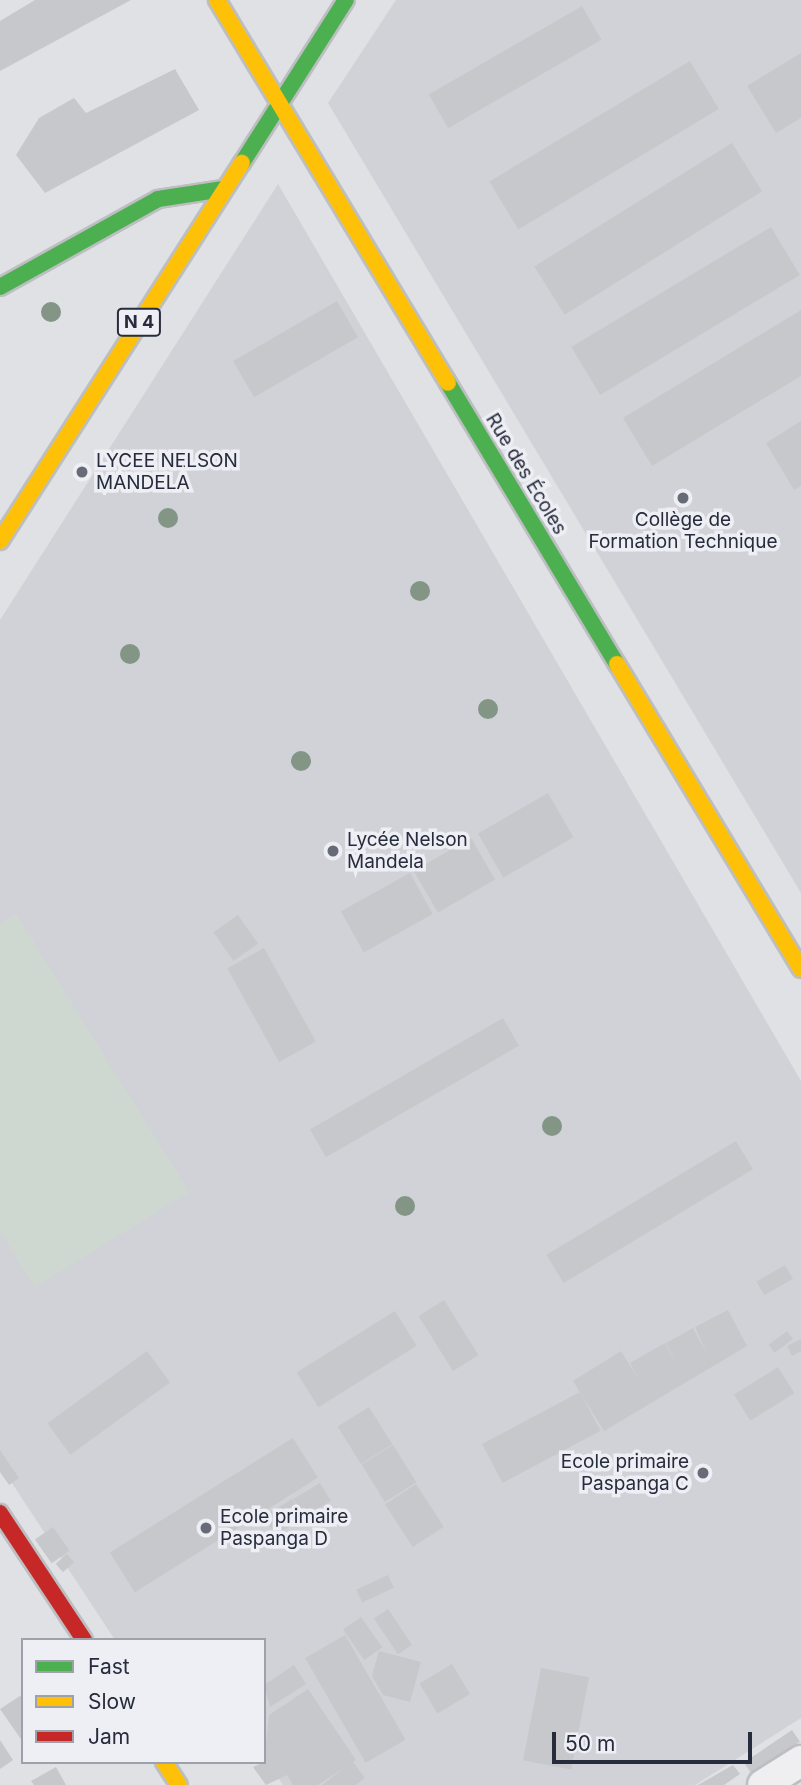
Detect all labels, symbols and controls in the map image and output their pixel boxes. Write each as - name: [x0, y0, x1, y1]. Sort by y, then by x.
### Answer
- road number: N 4: [116, 308, 162, 336]
- street label: Rue des Écoles: [481, 409, 571, 539]
- place label: LYCEE NELSON MANDELA: [96, 450, 238, 494]
- marker: LYCEE NELSON MANDELA: [74, 464, 90, 480]
- marker: Collège de Formation Technique: [675, 490, 691, 506]
- place label: Collège de Formation Technique: [588, 509, 778, 553]
- place label: Lycée Nelson Mandela: [347, 829, 468, 873]
- marker: Lycée Nelson Mandela: [325, 843, 341, 859]
- place label: Ecole primaire Paspanga C: [561, 1451, 689, 1495]
- marker: Ecole primaire Paspanga C: [695, 1465, 711, 1481]
- place label: Ecole primaire Paspanga D: [220, 1506, 348, 1550]
- marker: Ecole primaire Paspanga D: [198, 1520, 214, 1536]
- legend: [21, 1638, 266, 1764]
- text: Fast: [88, 1654, 130, 1679]
- text: Slow: [88, 1689, 136, 1714]
- scale bar: [556, 1718, 756, 1762]
- text: Jam: [88, 1724, 130, 1749]
- text: 50 m: [565, 1731, 615, 1756]

